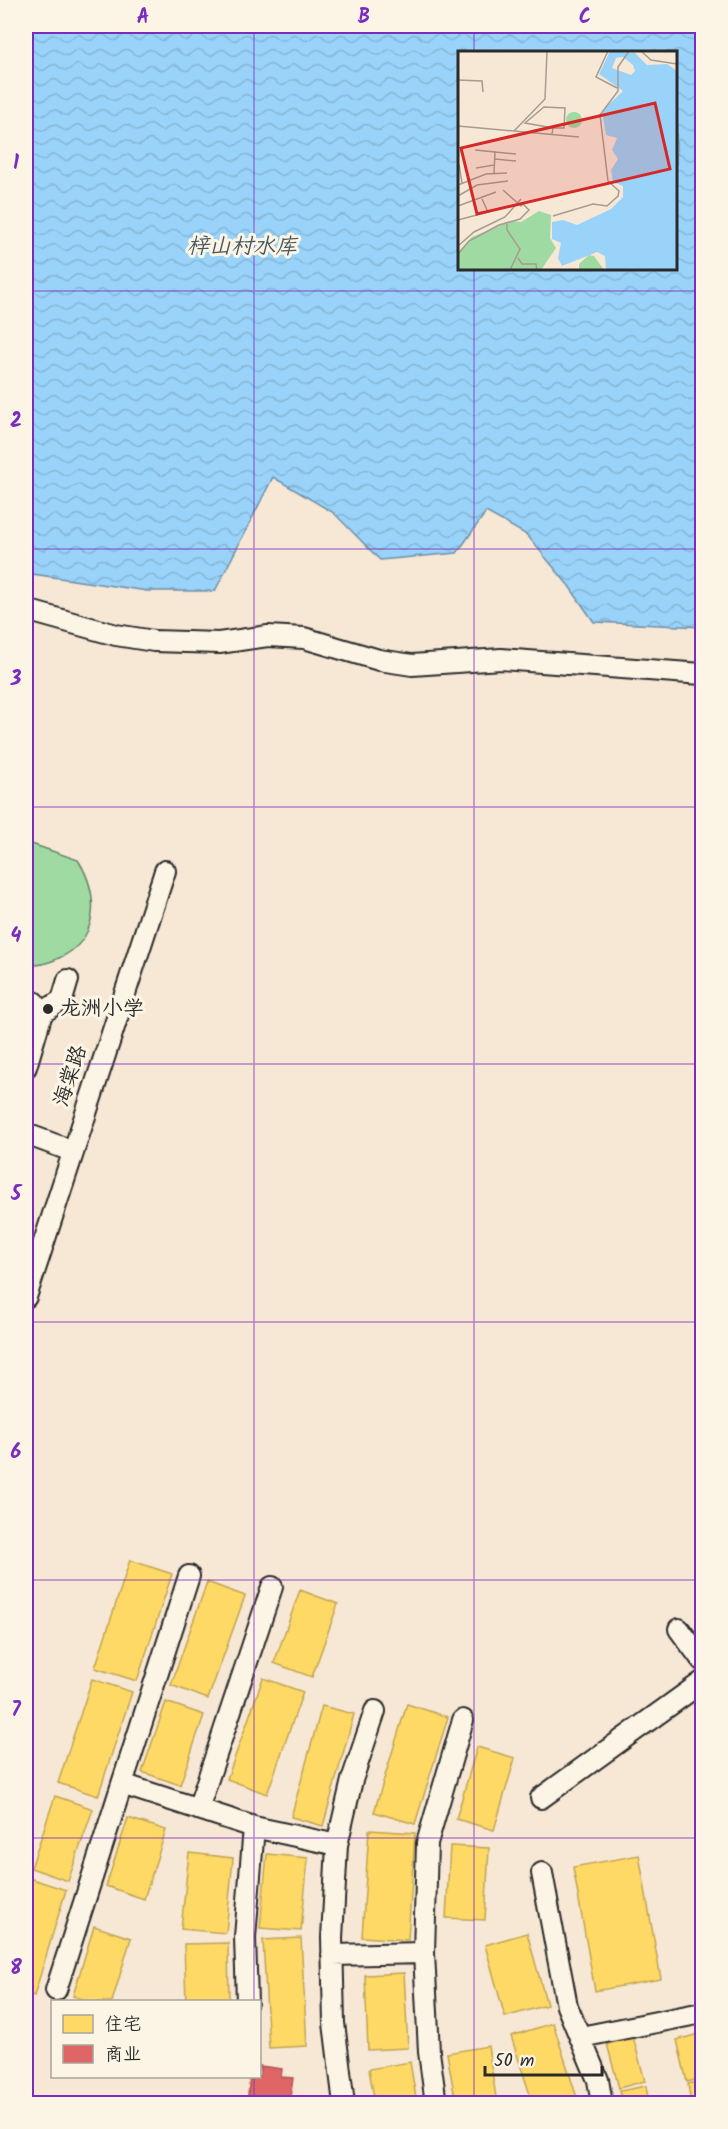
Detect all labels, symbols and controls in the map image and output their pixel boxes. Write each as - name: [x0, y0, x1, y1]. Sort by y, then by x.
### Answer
- text: A: [137, 2, 149, 34]
- text: B: [358, 2, 370, 34]
- text: C: [579, 2, 591, 34]
- inset map: [458, 51, 677, 270]
- text: 1: [13, 148, 19, 180]
- water label: 梓山村水库: [187, 230, 299, 265]
- text: 2: [10, 406, 22, 438]
- text: 3: [10, 664, 22, 696]
- text: 4: [11, 921, 22, 953]
- place label: 龙洲小学: [60, 993, 144, 1026]
- marker: 龙洲小学: [41, 1002, 55, 1016]
- street label: 海棠路: [46, 1041, 96, 1111]
- text: 5: [10, 1179, 23, 1211]
- text: 6: [11, 1437, 22, 1469]
- text: 7: [11, 1695, 21, 1727]
- text: 8: [10, 1953, 22, 1985]
- legend: [51, 2000, 261, 2078]
- text: 住宅: [105, 2011, 141, 2040]
- scale bar: [485, 2039, 602, 2077]
- text: 商业: [105, 2041, 141, 2070]
- text: 50 m: [494, 2047, 534, 2076]

